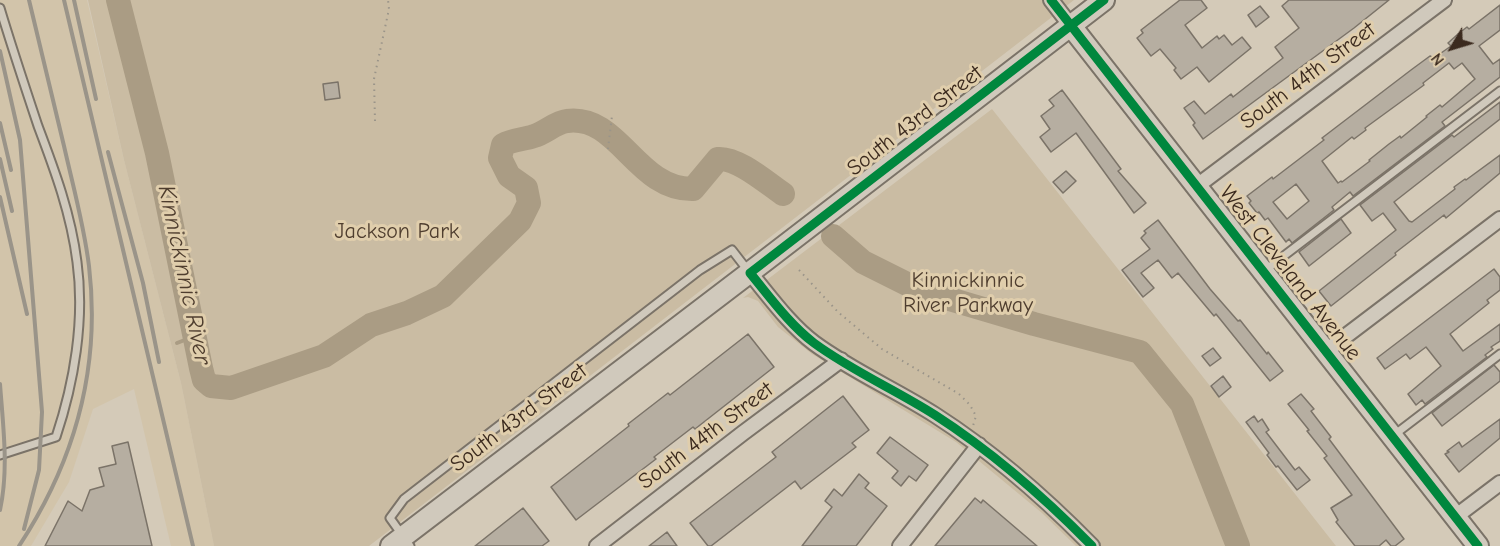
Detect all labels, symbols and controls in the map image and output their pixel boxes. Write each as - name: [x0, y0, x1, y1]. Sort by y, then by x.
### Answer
- street label: South 44th Street: [1235, 17, 1381, 135]
- north arrow: [1422, 18, 1482, 78]
- text: N: [1428, 49, 1448, 69]
- street label: South 43rd Street: [842, 60, 988, 182]
- street label: West Cleveland Avenue: [1213, 180, 1367, 366]
- water label: Kinnickinnic River: [151, 183, 217, 367]
- park label: Jackson Park: [334, 219, 460, 245]
- park label: Kinnickinnic River Parkway: [903, 268, 1033, 320]
- street label: South 43rd Street: [445, 358, 593, 478]
- street label: South 44th Street: [633, 377, 779, 495]

